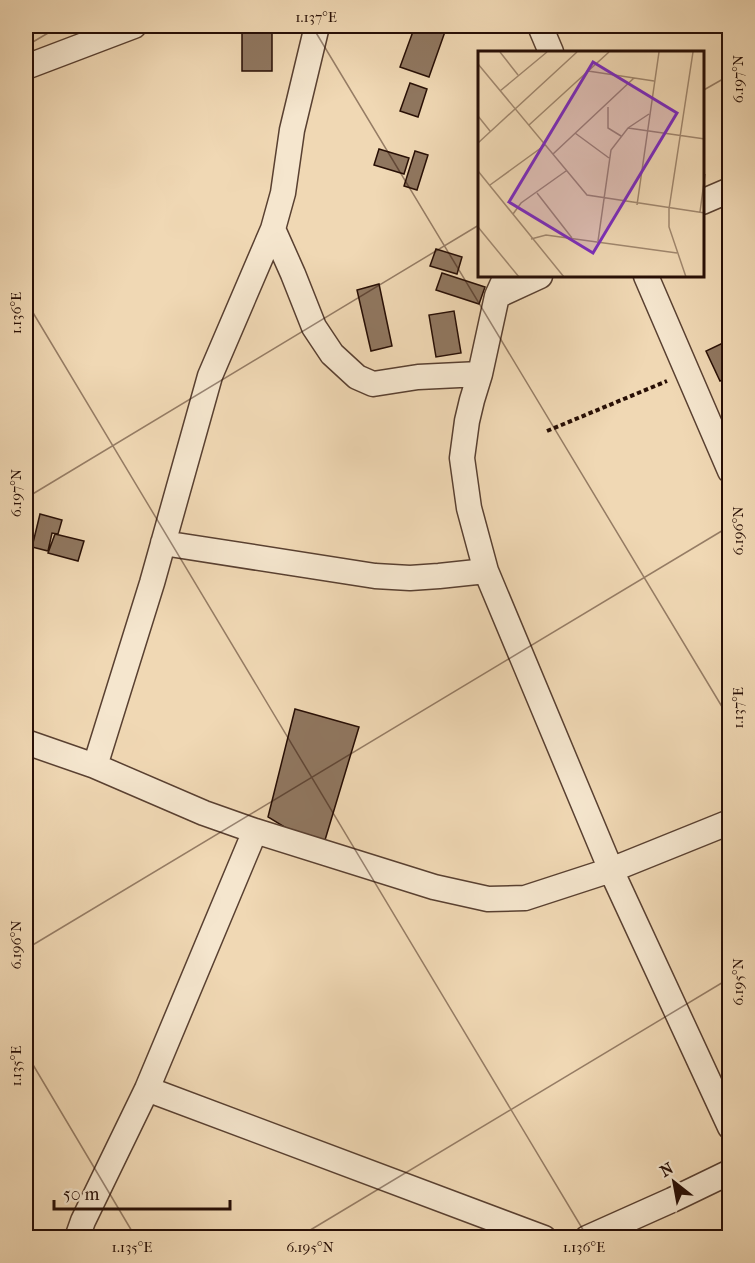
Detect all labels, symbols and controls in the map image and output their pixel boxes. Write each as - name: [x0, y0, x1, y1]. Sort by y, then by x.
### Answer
- text: 1.137°E: [295, 8, 337, 26]
- inset map: [478, 51, 704, 278]
- text: 6.197°N: [729, 54, 747, 103]
- text: 1.136°E: [7, 292, 25, 334]
- text: 6.197°N: [7, 468, 25, 517]
- text: 6.196°N: [729, 506, 747, 556]
- text: 1.137°E: [729, 687, 747, 729]
- text: 6.196°N: [7, 920, 25, 970]
- text: 6.195°N: [729, 958, 747, 1006]
- text: 1.135°E: [7, 1046, 25, 1086]
- north arrow: [644, 1152, 704, 1212]
- text: N: [656, 1158, 677, 1181]
- scale bar: [54, 1173, 230, 1211]
- text: 50 m: [63, 1184, 100, 1205]
- text: 1.135°E: [112, 1238, 152, 1256]
- text: 6.195°N: [286, 1238, 334, 1256]
- text: 1.136°E: [563, 1238, 605, 1256]

